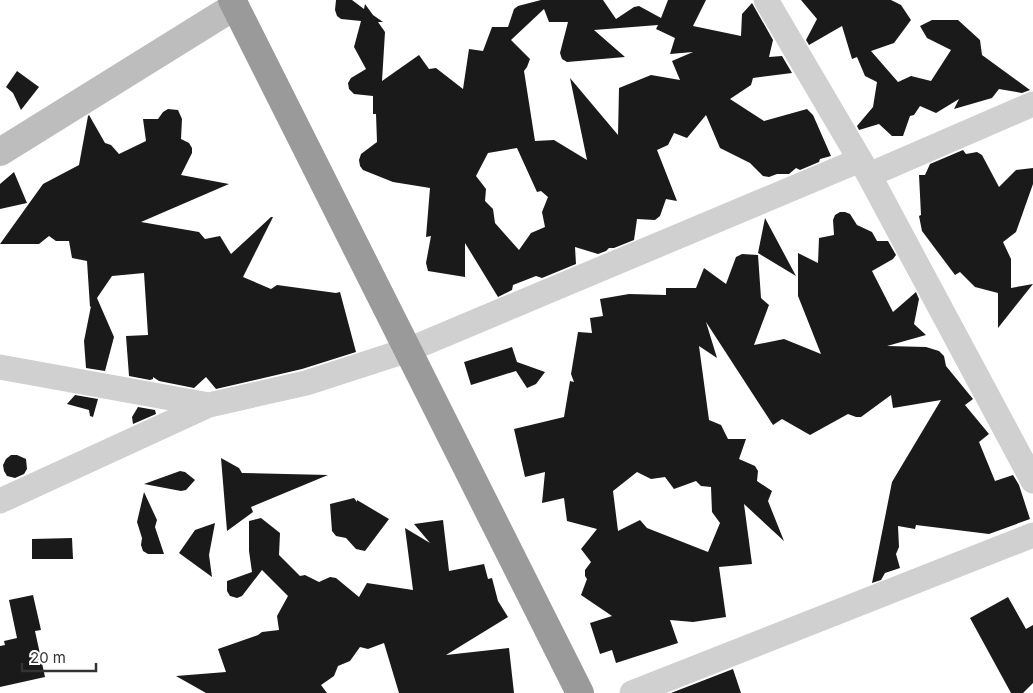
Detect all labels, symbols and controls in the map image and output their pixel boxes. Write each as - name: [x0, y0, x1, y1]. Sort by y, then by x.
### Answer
- scale bar: [22, 640, 96, 672]
- text: 20 m: [30, 648, 66, 667]

